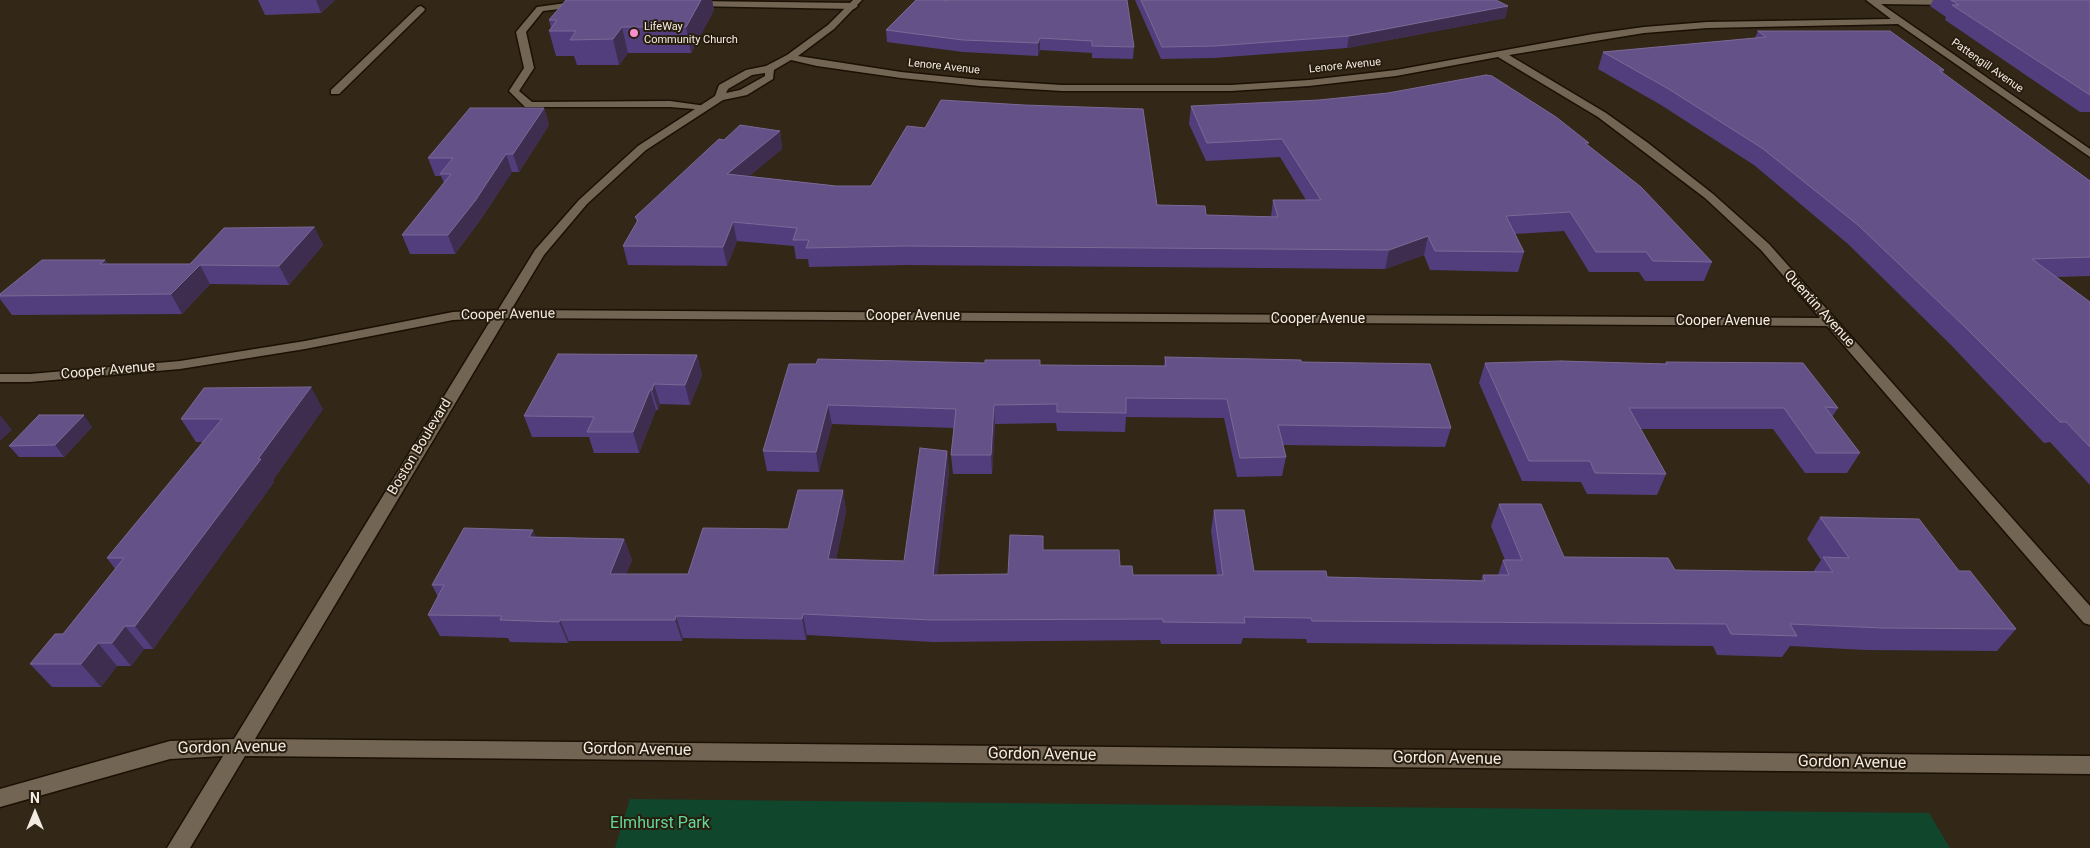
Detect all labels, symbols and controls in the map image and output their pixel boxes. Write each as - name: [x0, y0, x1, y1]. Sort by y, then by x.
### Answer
- place label: LifeWay Community Church: [644, 20, 738, 46]
- marker: LifeWay Community Church: [628, 27, 640, 39]
- street label: Pattengill Avenue: [1948, 36, 2026, 96]
- street label: Lenore Avenue: [1308, 56, 1382, 76]
- street label: Lenore Avenue: [907, 57, 981, 77]
- street label: Quentin Avenue: [1780, 267, 1858, 351]
- street label: Cooper Avenue: [461, 306, 555, 324]
- street label: Cooper Avenue: [866, 308, 960, 324]
- street label: Cooper Avenue: [1271, 311, 1365, 327]
- street label: Cooper Avenue: [1676, 313, 1770, 329]
- street label: Cooper Avenue: [60, 359, 156, 383]
- street label: Boston Boulevard: [385, 396, 455, 498]
- street label: Gordon Avenue: [178, 737, 286, 759]
- street label: Gordon Avenue: [583, 739, 691, 761]
- street label: Gordon Avenue: [988, 744, 1096, 766]
- street label: Gordon Avenue: [1393, 748, 1501, 770]
- street label: Gordon Avenue: [1798, 752, 1906, 774]
- north arrow: [10, 788, 60, 838]
- text: N: [30, 790, 40, 806]
- park label: Elmhurst Park: [610, 814, 710, 834]

